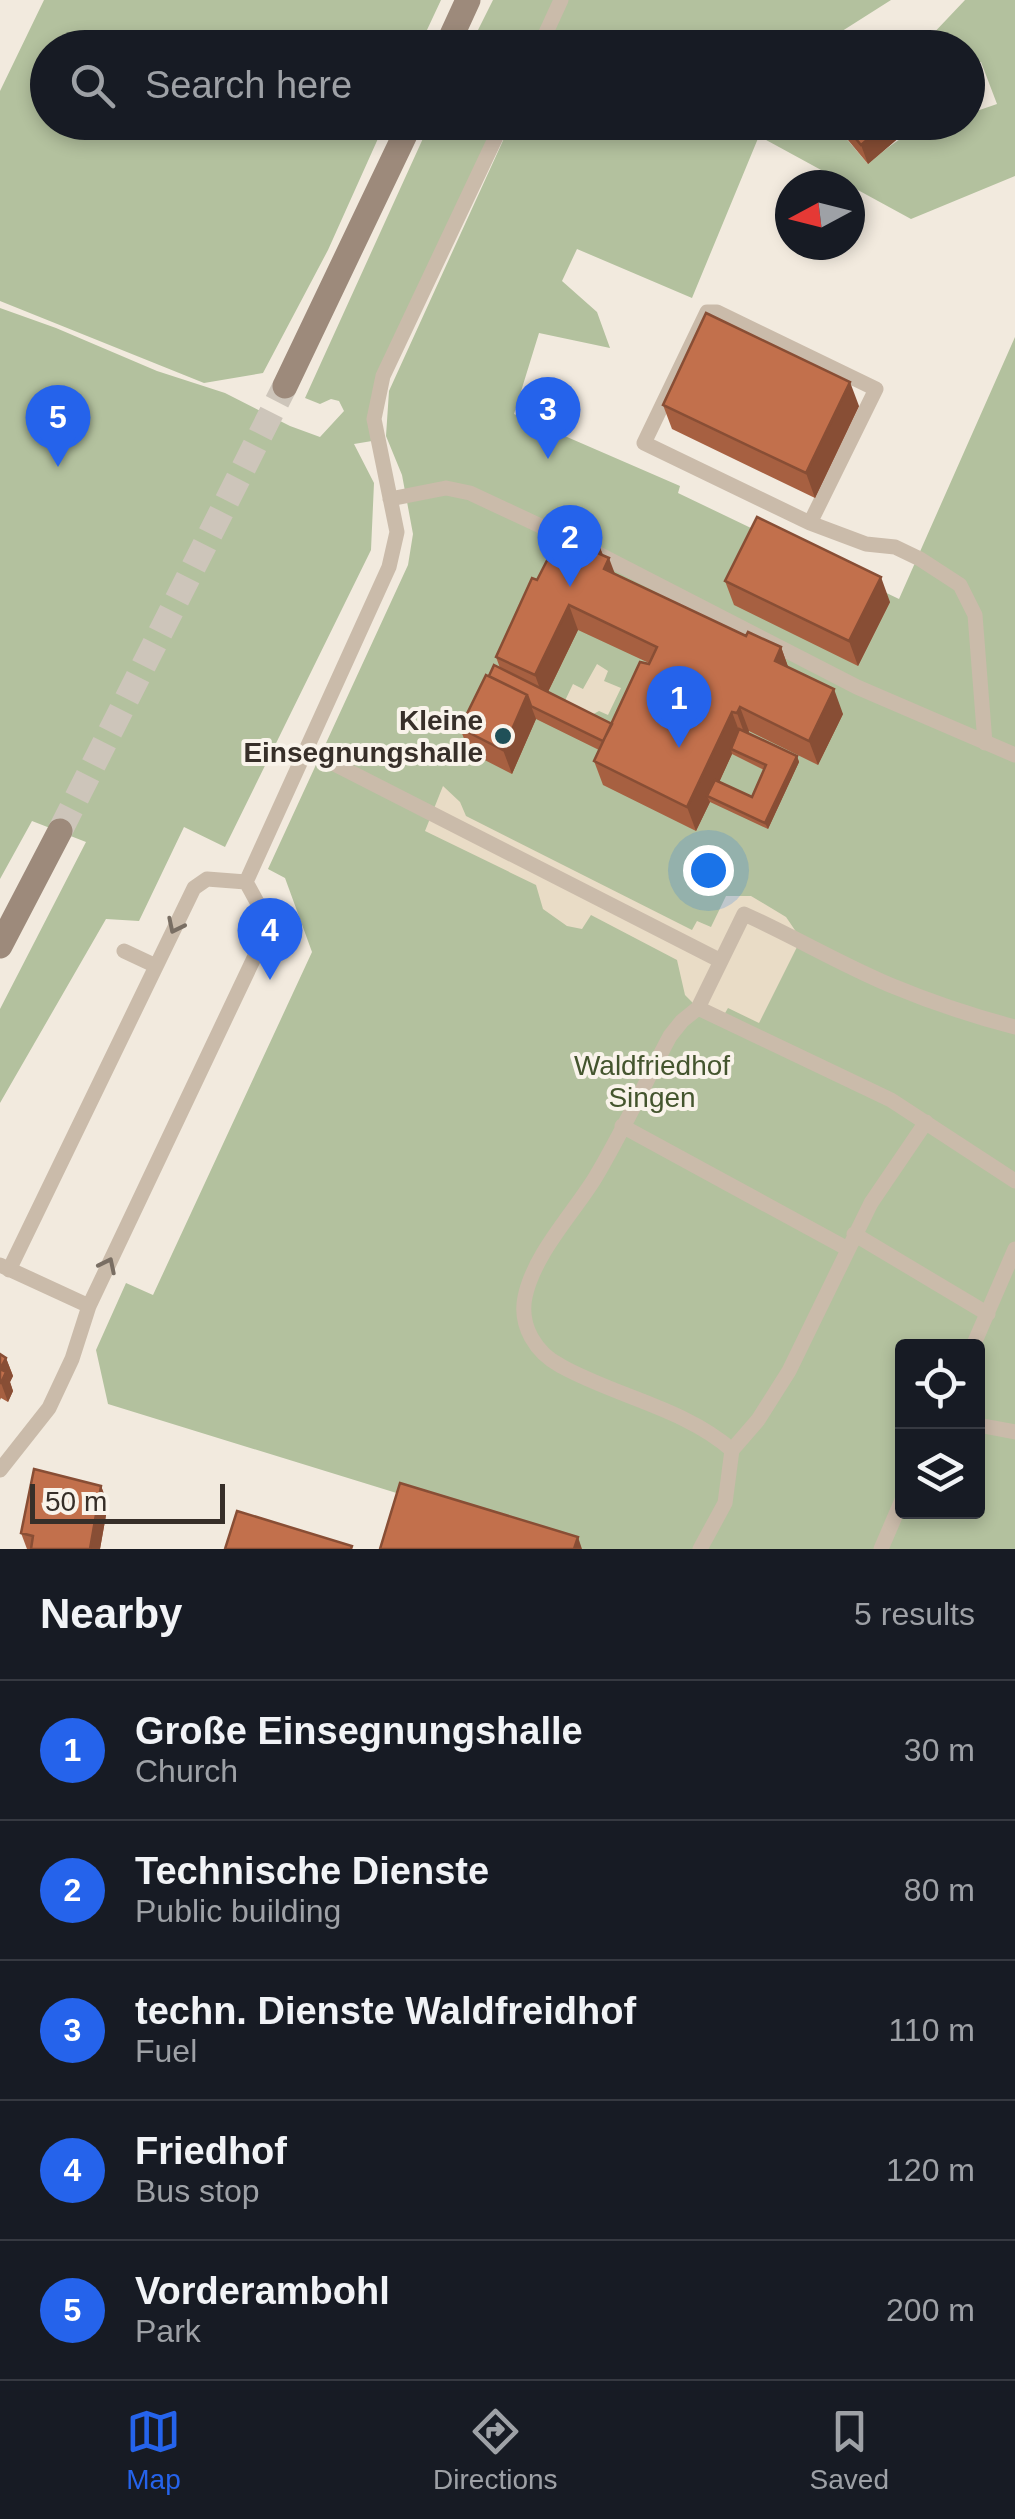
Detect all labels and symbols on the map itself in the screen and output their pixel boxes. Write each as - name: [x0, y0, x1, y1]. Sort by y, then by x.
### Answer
- north arrow: [775, 170, 865, 260]
- pin: 3: [516, 376, 580, 459]
- pin: 5: [26, 384, 90, 467]
- pin: 2: [538, 504, 602, 587]
- pin: 1: [646, 666, 712, 748]
- place label: Kleine Einsegnungshalle: [243, 705, 483, 768]
- marker: Kleine Einsegnungshalle: [492, 725, 514, 747]
- your location: [683, 845, 734, 896]
- pin: 4: [238, 898, 302, 980]
- one-way arrow: [168, 916, 188, 934]
- park label: Waldfriedhof Singen: [574, 1050, 730, 1113]
- one-way arrow: [96, 1258, 116, 1276]
- scale bar: [30, 1479, 225, 1524]

